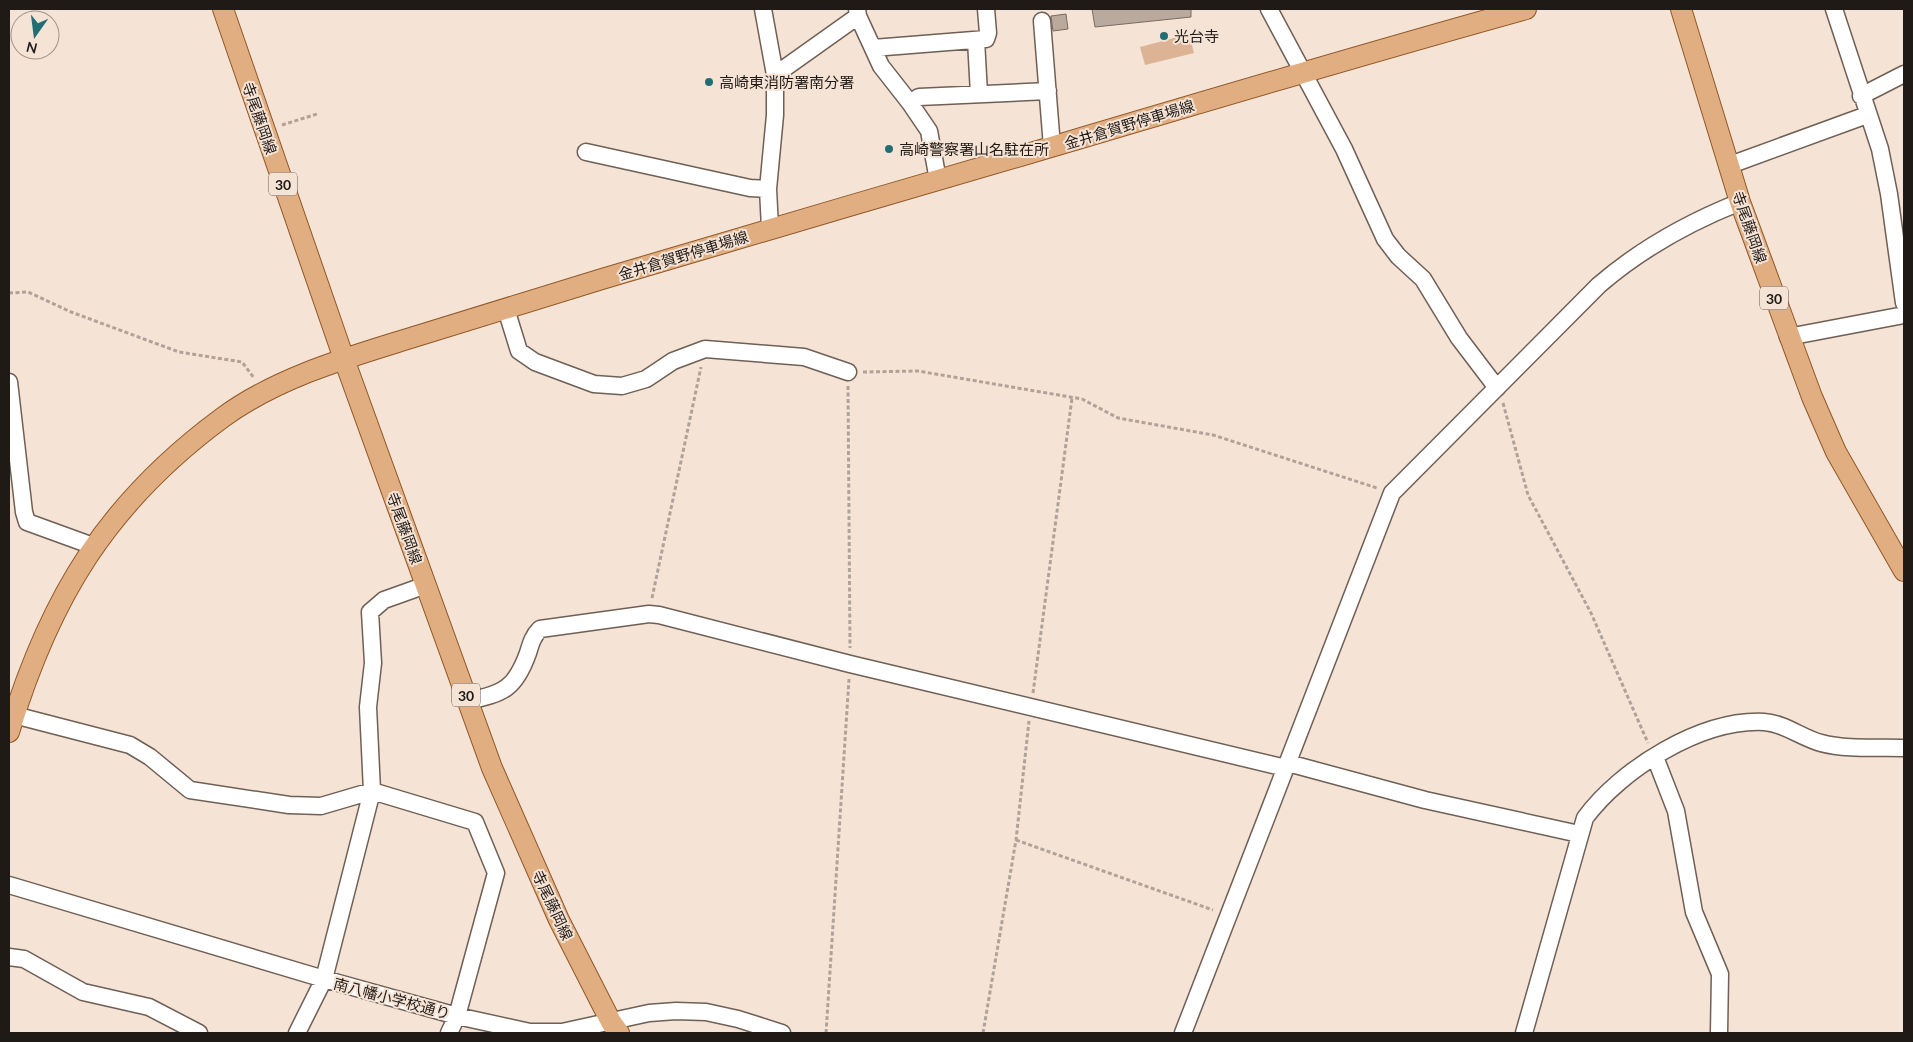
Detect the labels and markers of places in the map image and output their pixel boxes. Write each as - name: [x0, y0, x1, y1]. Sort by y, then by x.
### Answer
- place label: 光台寺: [1174, 27, 1219, 45]
- marker: 光台寺: [1158, 30, 1170, 42]
- place label: 高崎東消防署南分署: [719, 73, 854, 91]
- marker: 高崎東消防署南分署: [703, 76, 715, 88]
- place label: 高崎警察署山名駐在所: [899, 140, 1049, 158]
- marker: 高崎警察署山名駐在所: [883, 143, 895, 155]

